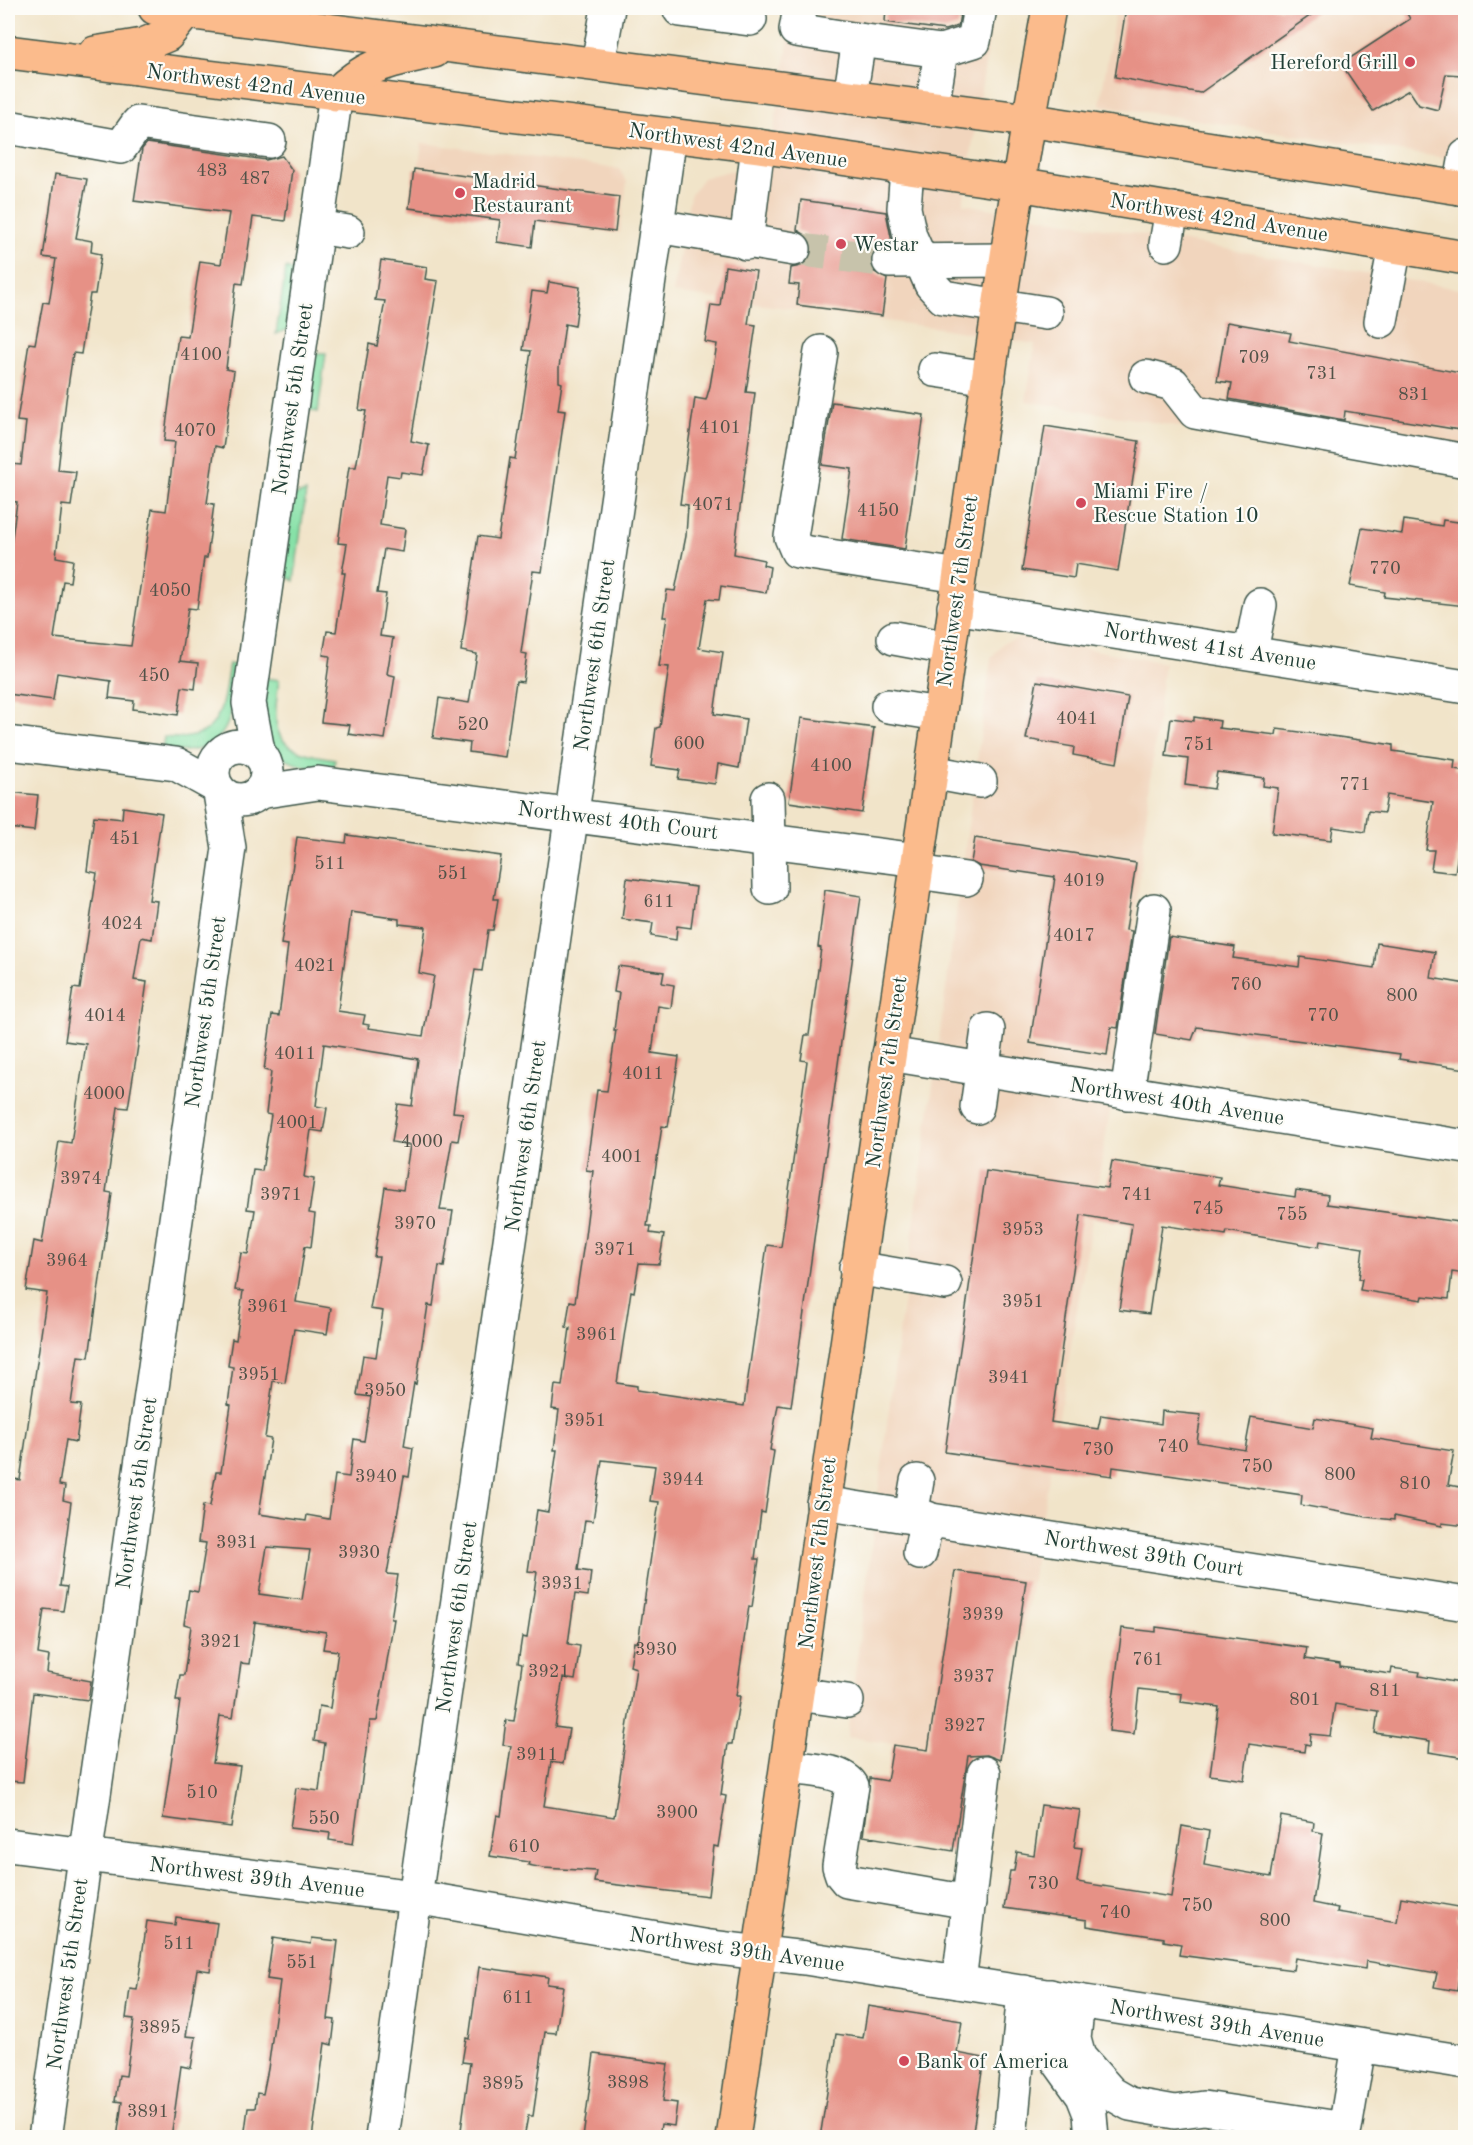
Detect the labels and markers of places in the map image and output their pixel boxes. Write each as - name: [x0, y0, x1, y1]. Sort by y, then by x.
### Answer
- place label: Hereford Grill: [1270, 53, 1398, 74]
- marker: Hereford Grill: [1403, 55, 1417, 69]
- place label: Madrid Restaurant: [472, 172, 572, 217]
- marker: Madrid Restaurant: [453, 186, 467, 200]
- place label: Westar: [853, 235, 919, 256]
- marker: Westar: [834, 237, 848, 251]
- place label: Miami Fire / Rescue Station 10: [1093, 482, 1258, 527]
- marker: Miami Fire / Rescue Station 10: [1074, 496, 1088, 510]
- place label: Bank of America: [916, 2052, 1068, 2073]
- marker: Bank of America: [897, 2054, 911, 2068]

